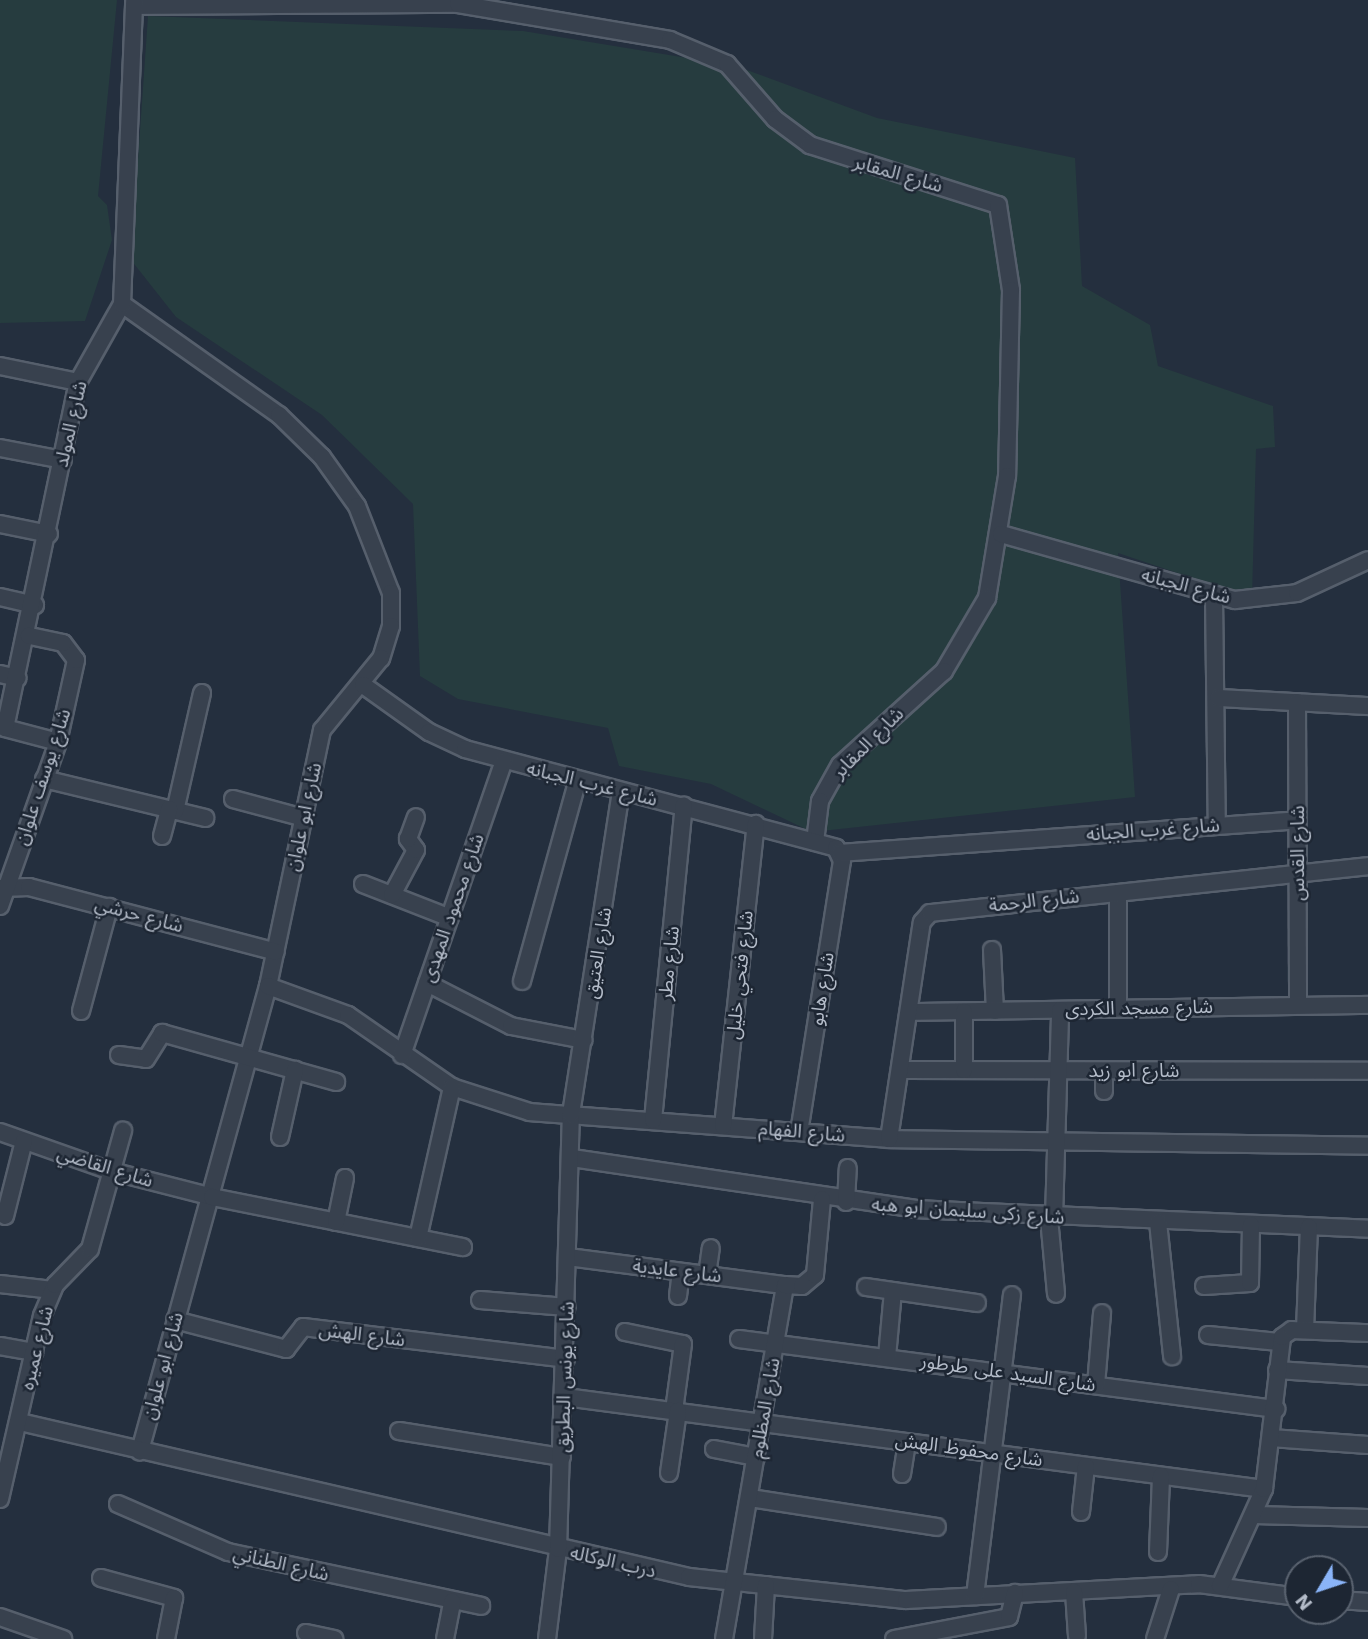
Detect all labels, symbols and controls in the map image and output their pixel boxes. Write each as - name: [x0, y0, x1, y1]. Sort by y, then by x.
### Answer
- street label: شارع المقابر: [851, 150, 945, 198]
- street label: شارع المولد: [50, 379, 92, 469]
- street label: شارع الجبانه: [1139, 563, 1233, 609]
- street label: شارع المقابر: [828, 703, 908, 783]
- street label: شارع يوسف علوان: [10, 706, 76, 848]
- street label: شارع غرب الجبانه: [524, 757, 660, 811]
- street label: شارع ابو علوان: [281, 761, 327, 873]
- street label: شارع القدس: [1287, 805, 1309, 901]
- street label: شارع غرب الجبانه: [1085, 814, 1221, 846]
- street label: شارع محمود المهدى: [417, 831, 489, 985]
- street label: شارع الرحمة: [987, 885, 1081, 917]
- street label: شارع حرشي: [92, 892, 186, 938]
- street label: شارع العتيق: [580, 906, 616, 1000]
- street label: شارع فتحي خليل: [722, 909, 758, 1041]
- street label: شارع مطر: [654, 925, 684, 1001]
- street label: شارع هابو: [805, 951, 839, 1027]
- street label: شارع مسجد الكردى: [1065, 995, 1213, 1021]
- street label: شارع ابو زيد: [1089, 1060, 1179, 1082]
- street label: شارع الفهام: [758, 1117, 846, 1147]
- street label: شارع القاضي: [54, 1142, 156, 1192]
- street label: شارع زكى سليمان ابو هبه: [871, 1193, 1065, 1229]
- street label: شارع عايدية: [631, 1254, 723, 1288]
- street label: شارع يونس البطريق: [551, 1301, 579, 1453]
- street label: شارع عميره: [16, 1304, 58, 1392]
- street label: شارع ابو علوان: [138, 1310, 188, 1422]
- street label: شارع الهش: [318, 1318, 406, 1352]
- street label: شارع السيد على طرطور: [919, 1349, 1097, 1397]
- street label: شارع المظلوم: [745, 1356, 785, 1460]
- street label: شارع محفوظ الهش: [894, 1428, 1044, 1472]
- street label: درب الوكاله: [568, 1541, 658, 1583]
- street label: شارع الطناني: [231, 1542, 331, 1586]
- north arrow: [1284, 1555, 1354, 1625]
- text: N: [1290, 1590, 1317, 1615]

